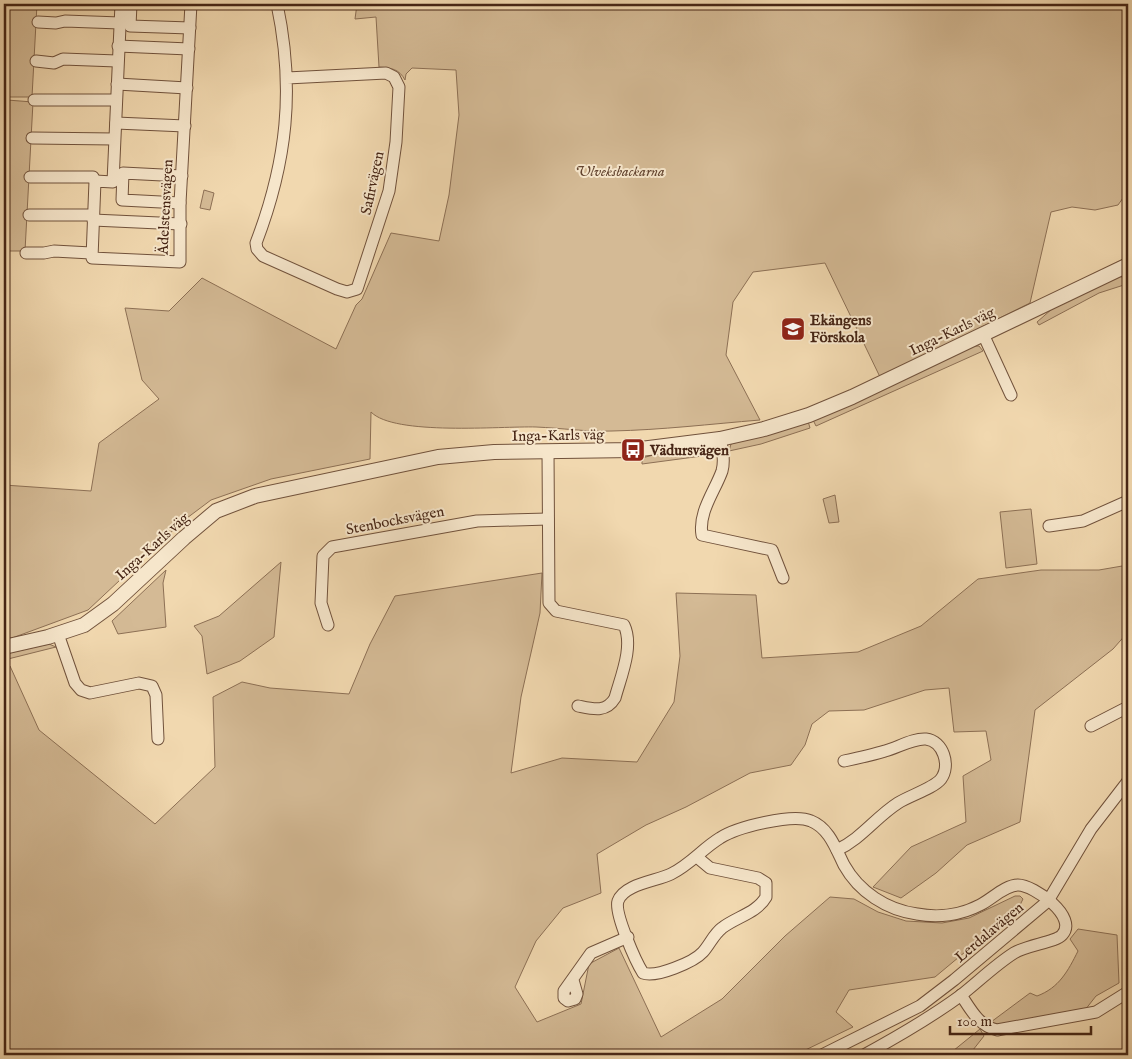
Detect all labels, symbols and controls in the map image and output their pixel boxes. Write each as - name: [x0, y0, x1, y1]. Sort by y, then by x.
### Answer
- street label: Safirvägen: [356, 150, 388, 217]
- street label: Ädelstensvägen: [153, 159, 177, 256]
- park label: Ulveksbackarna: [575, 162, 665, 181]
- street label: Inga-Karls väg: [906, 302, 999, 360]
- place label: Ekängens Förskola: [810, 311, 872, 347]
- school or university icon: Ekängens Förskola: [780, 316, 806, 342]
- street label: Inga-Karls väg: [511, 425, 605, 446]
- bus stop icon: Vädursvägen: [620, 437, 646, 463]
- place label: Vädursvägen: [649, 441, 729, 460]
- street label: Stenbocksvägen: [344, 502, 446, 539]
- street label: Inga-Karls väg: [112, 508, 194, 584]
- street label: Lerdalavägen: [951, 898, 1028, 967]
- scale bar: [950, 1004, 1091, 1036]
- text: 100 m: [957, 1012, 993, 1031]

